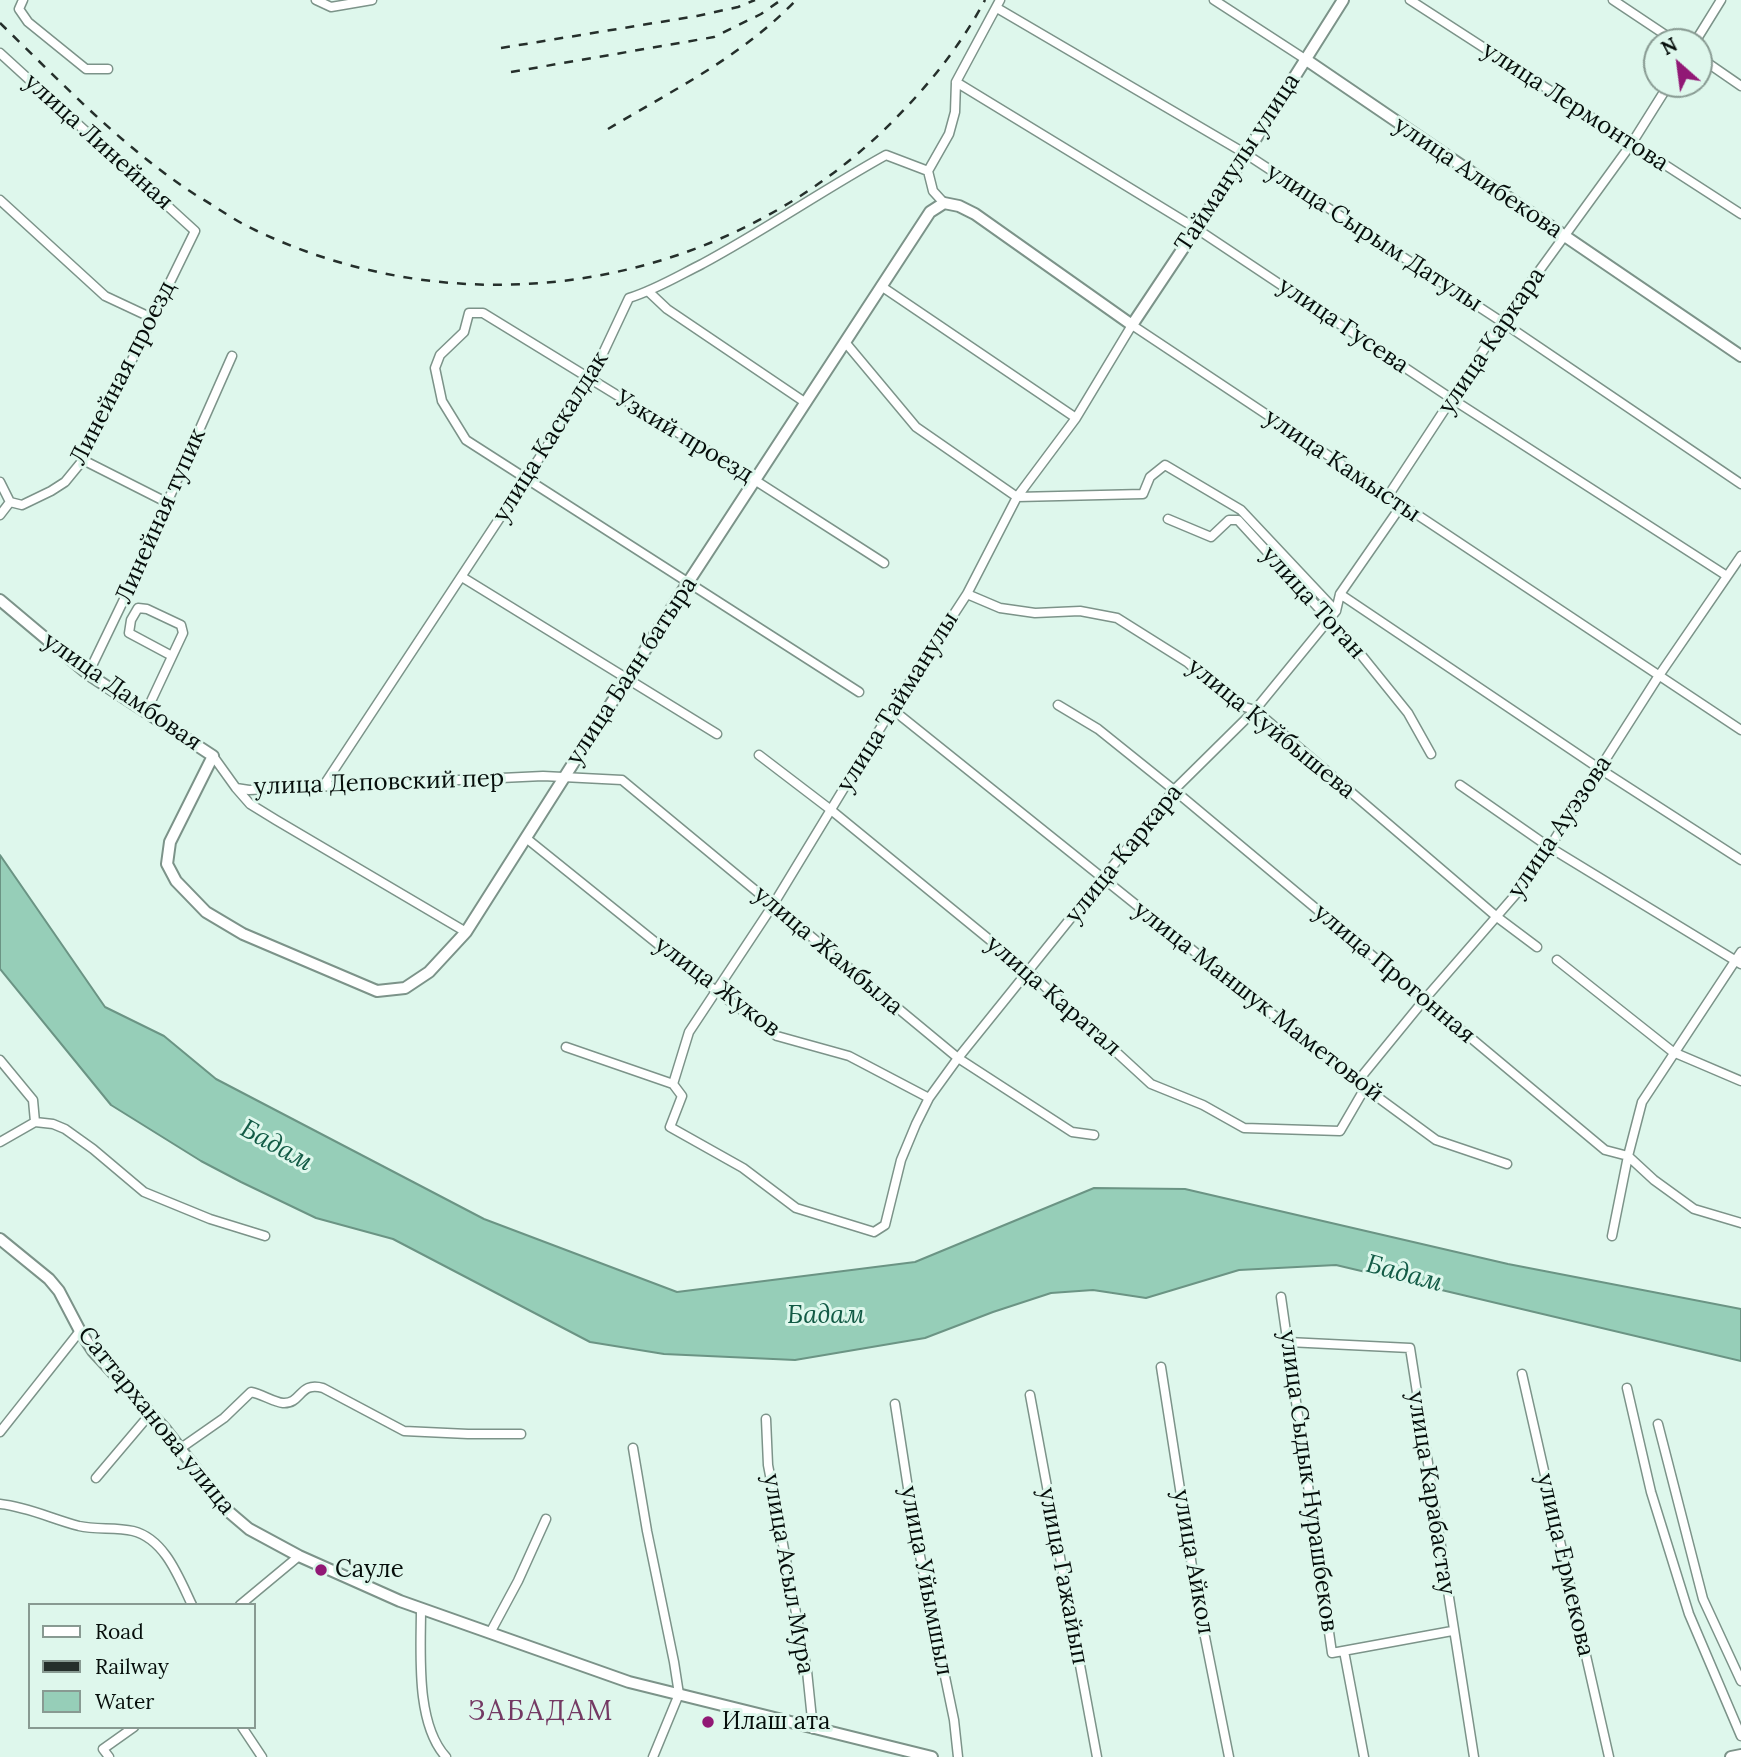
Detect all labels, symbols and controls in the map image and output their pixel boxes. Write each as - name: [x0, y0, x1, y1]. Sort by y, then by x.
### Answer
- north arrow: [1643, 28, 1713, 98]
- text: N: [1657, 32, 1681, 60]
- street label: улица Лермонтова: [1476, 36, 1674, 178]
- street label: улица Линейная: [18, 68, 178, 216]
- street label: Тайманулы улица: [1170, 68, 1306, 258]
- street label: улица Алибекова: [1388, 111, 1568, 245]
- street label: улица Сырым Датулы: [1261, 157, 1487, 319]
- street label: улица Каркара: [1432, 262, 1552, 420]
- street label: улица Гусева: [1272, 272, 1414, 380]
- street label: Линейная проезд: [64, 276, 182, 470]
- street label: улица Каскалдак: [487, 346, 615, 528]
- street label: Узкий проезд: [610, 384, 758, 490]
- street label: улица Камысты: [1258, 403, 1426, 529]
- street label: Линейная тупик: [109, 424, 213, 608]
- street label: улица Тоган: [1255, 541, 1371, 665]
- street label: улица Баян батыра: [560, 571, 704, 771]
- street label: улица Тайманулы: [831, 607, 965, 797]
- street label: улица Дамбовая: [37, 627, 207, 757]
- street label: улица Куйбышева: [1181, 653, 1361, 805]
- street label: улица Ауэзова: [1502, 750, 1618, 904]
- street label: улица Деповский пер: [253, 764, 505, 802]
- street label: улица Каркара: [1059, 779, 1189, 929]
- street label: улица Жамбыла: [748, 880, 908, 1022]
- street label: улица Маншук Маметовой: [1127, 896, 1389, 1108]
- street label: улица Прогонная: [1307, 898, 1481, 1050]
- street label: улица Жуков: [649, 930, 785, 1044]
- street label: улица Каратал: [980, 930, 1126, 1062]
- water label: Бадам: [234, 1114, 318, 1178]
- water label: Бадам: [1362, 1249, 1446, 1299]
- water label: Бадам: [787, 1300, 865, 1332]
- street label: Саттарханова улица: [71, 1321, 241, 1521]
- street label: улица Сыдык Нурашбеков: [1273, 1328, 1343, 1634]
- street label: улица Карабастау: [1401, 1389, 1461, 1597]
- street label: улица Ермекова: [1530, 1471, 1600, 1659]
- street label: улица Асыл Мура: [756, 1472, 820, 1676]
- street label: улица Уйымшыл: [894, 1484, 958, 1678]
- street label: улица Гажайып: [1032, 1485, 1094, 1667]
- street label: улица Айкол: [1166, 1487, 1220, 1637]
- place label: Сауле: [335, 1556, 404, 1584]
- marker: Сауле: [313, 1562, 329, 1578]
- legend: [28, 1603, 256, 1729]
- text: Road: [95, 1618, 144, 1645]
- text: Railway: [95, 1653, 169, 1680]
- text: Water: [95, 1688, 154, 1715]
- district label: ЗАБАДАМ: [469, 1695, 613, 1729]
- place label: Илаш ата: [722, 1708, 830, 1736]
- marker: Илаш ата: [700, 1714, 716, 1730]

